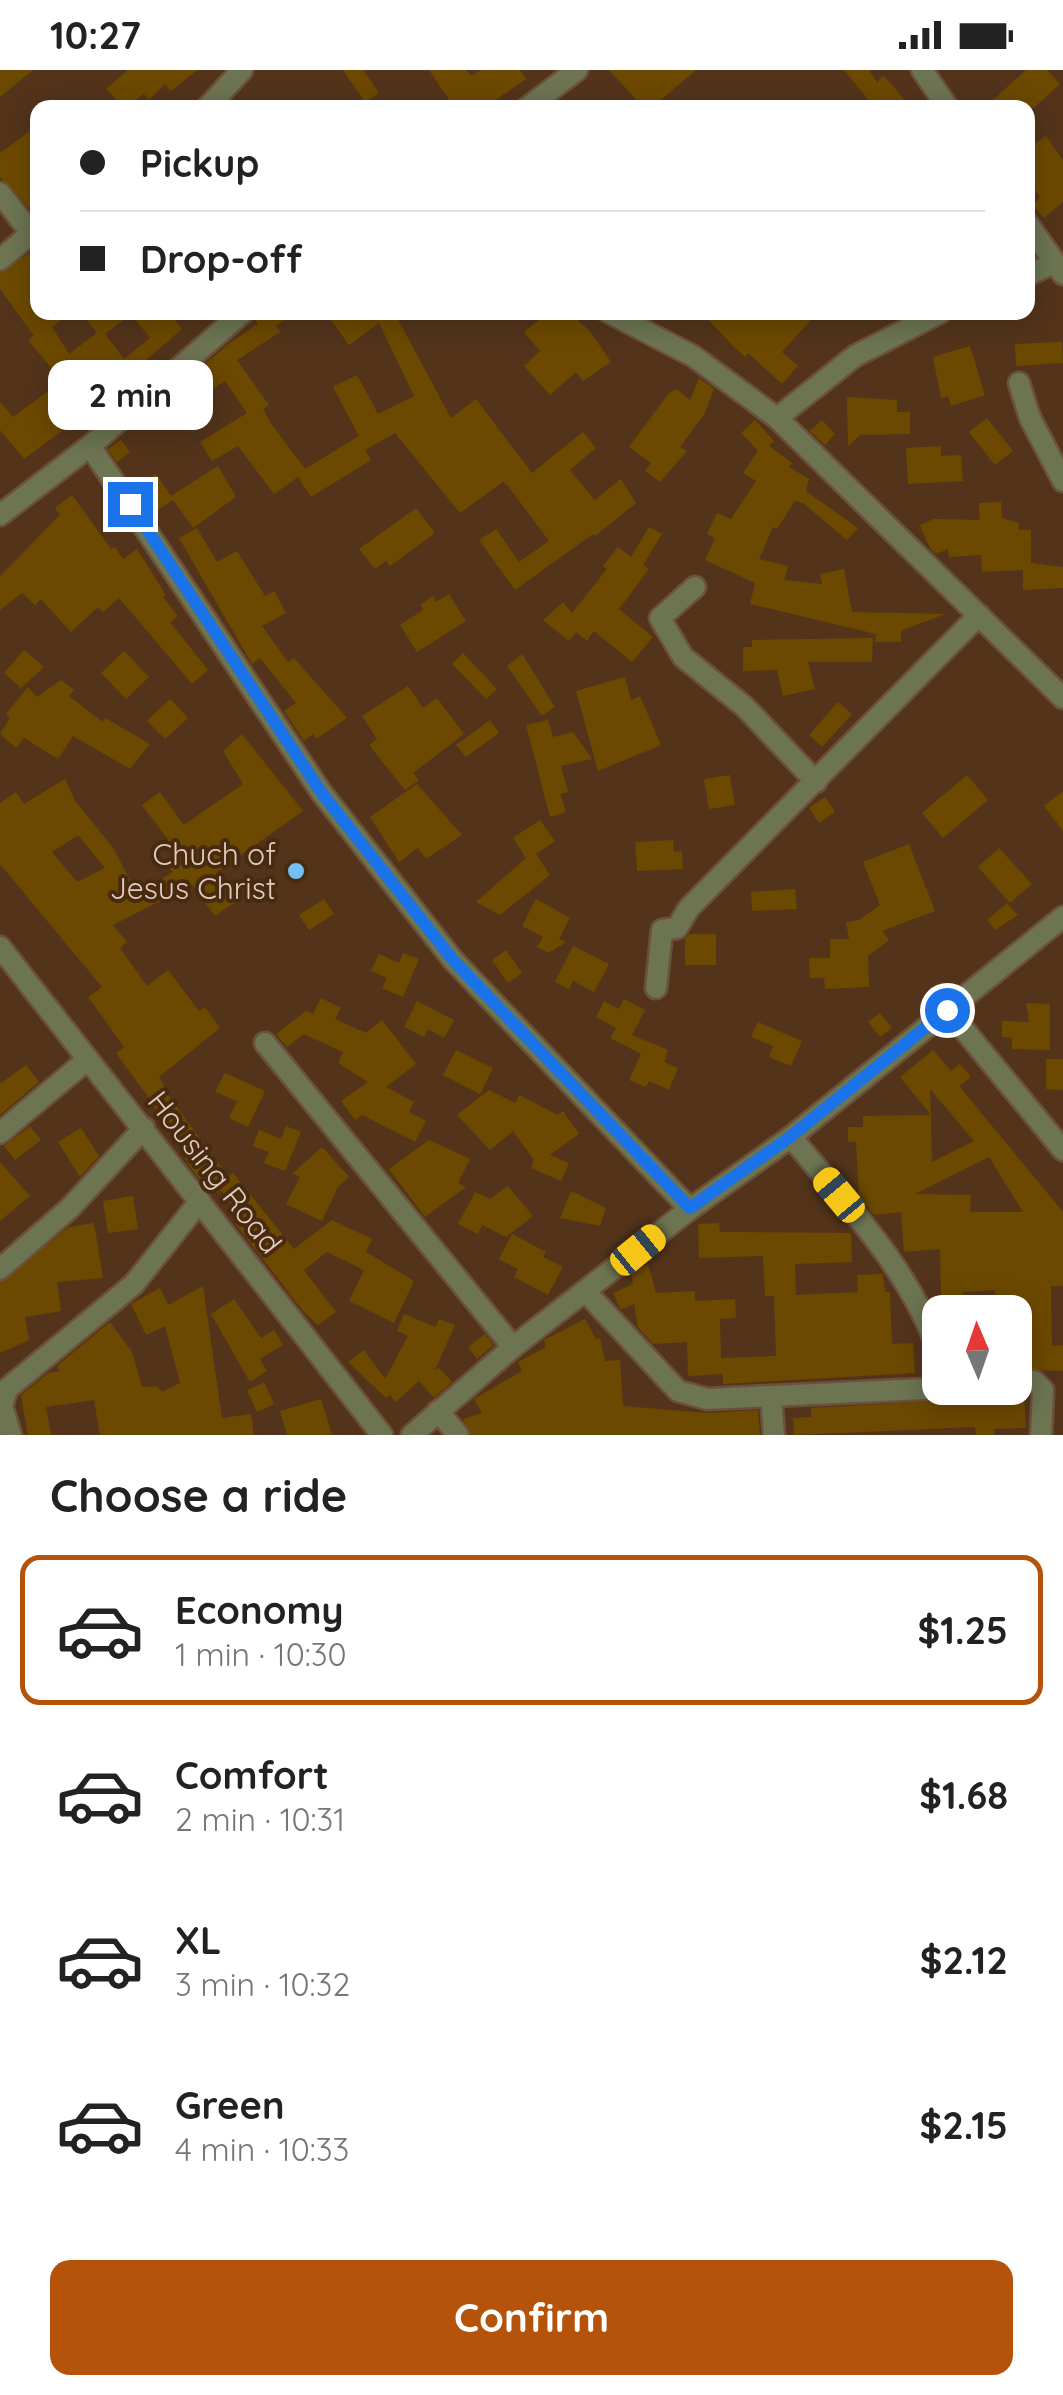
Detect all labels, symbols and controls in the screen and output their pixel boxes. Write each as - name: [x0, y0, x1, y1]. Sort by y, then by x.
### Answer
- text: 10:27: [50, 11, 141, 59]
- text: Pickup: [140, 139, 259, 187]
- text: Drop-off: [140, 235, 302, 283]
- callout: 2 min: [48, 359, 212, 429]
- text: 2 min: [89, 375, 172, 415]
- route end: [108, 482, 153, 527]
- place label: Chuch of Jesus Christ: [110, 835, 276, 907]
- marker: Chuch of Jesus Christ: [285, 860, 307, 882]
- route start: [925, 988, 970, 1033]
- street label: Housing Road: [140, 1083, 290, 1261]
- car: [808, 1162, 870, 1228]
- car: [605, 1219, 671, 1281]
- north arrow: [922, 1295, 1032, 1405]
- map controls: [922, 1295, 1032, 1405]
- text: Choose a ride: [50, 1467, 347, 1523]
- icon: car: [55, 1585, 145, 1675]
- text: Economy: [175, 1586, 344, 1634]
- text: $1.25: [918, 1606, 1008, 1654]
- text: 1 min · 10:30: [175, 1634, 347, 1674]
- icon: car: [55, 1750, 145, 1840]
- text: Comfort: [175, 1751, 329, 1799]
- text: $1.68: [919, 1771, 1008, 1819]
- text: 2 min · 10:31: [175, 1799, 345, 1839]
- icon: car: [55, 1915, 145, 2005]
- text: XL: [175, 1916, 221, 1964]
- text: $2.12: [920, 1936, 1008, 1984]
- text: 3 min · 10:32: [175, 1964, 350, 2004]
- icon: car: [55, 2080, 145, 2170]
- text: Green: [175, 2081, 285, 2129]
- text: $2.15: [919, 2101, 1008, 2149]
- text: 4 min · 10:33: [175, 2129, 349, 2169]
- button: Confirm: [50, 2260, 1013, 2375]

